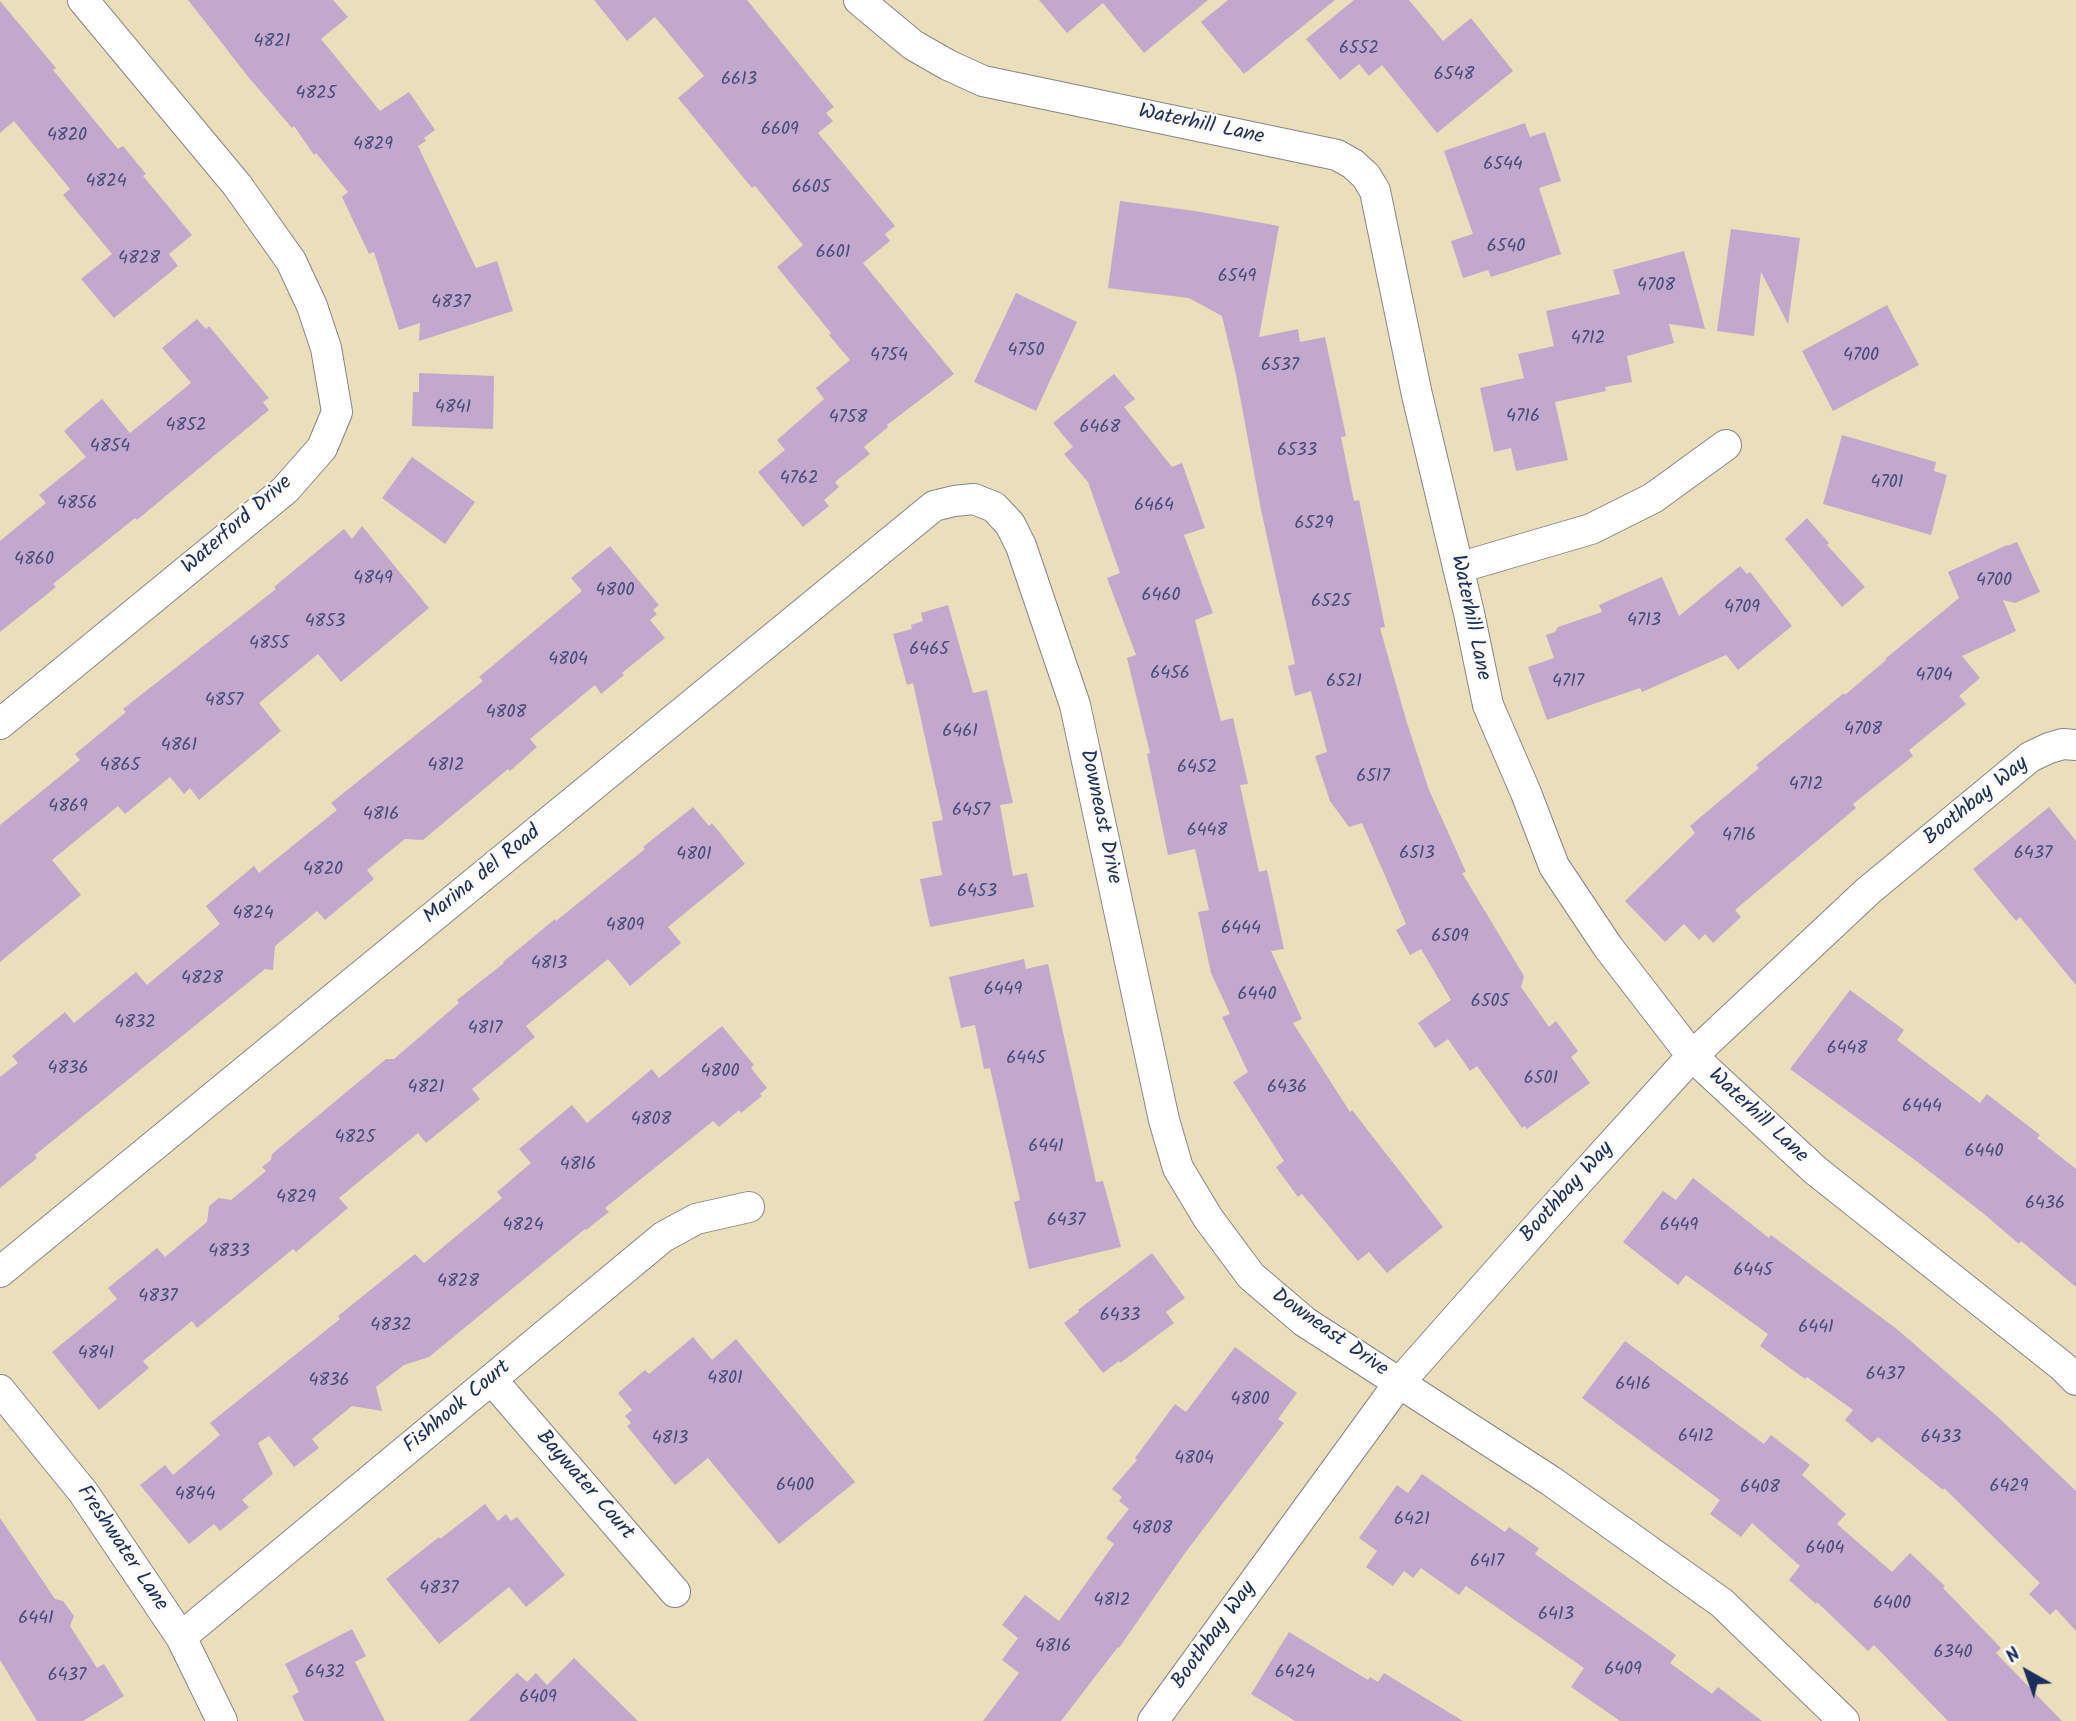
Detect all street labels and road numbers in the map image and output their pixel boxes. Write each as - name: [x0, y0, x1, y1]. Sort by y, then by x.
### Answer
- street label: Waterhill Lane: [1136, 100, 1266, 152]
- street label: Waterford Drive: [178, 471, 298, 581]
- street label: Waterhill Lane: [1443, 553, 1495, 683]
- street label: Downeast Drive: [1072, 747, 1126, 887]
- street label: Boothbay Way: [1920, 752, 2034, 852]
- street label: Marina del Road: [419, 821, 547, 931]
- street label: Waterhill Lane: [1702, 1064, 1812, 1170]
- street label: Boothbay Way: [1516, 1137, 1620, 1249]
- street label: Downeast Drive: [1266, 1284, 1392, 1384]
- street label: Fishhook Court: [399, 1356, 517, 1460]
- street label: Baywater Court: [529, 1426, 639, 1546]
- street label: Freshwater Lane: [70, 1481, 172, 1617]
- street label: Boothbay Way: [1167, 1577, 1263, 1695]

